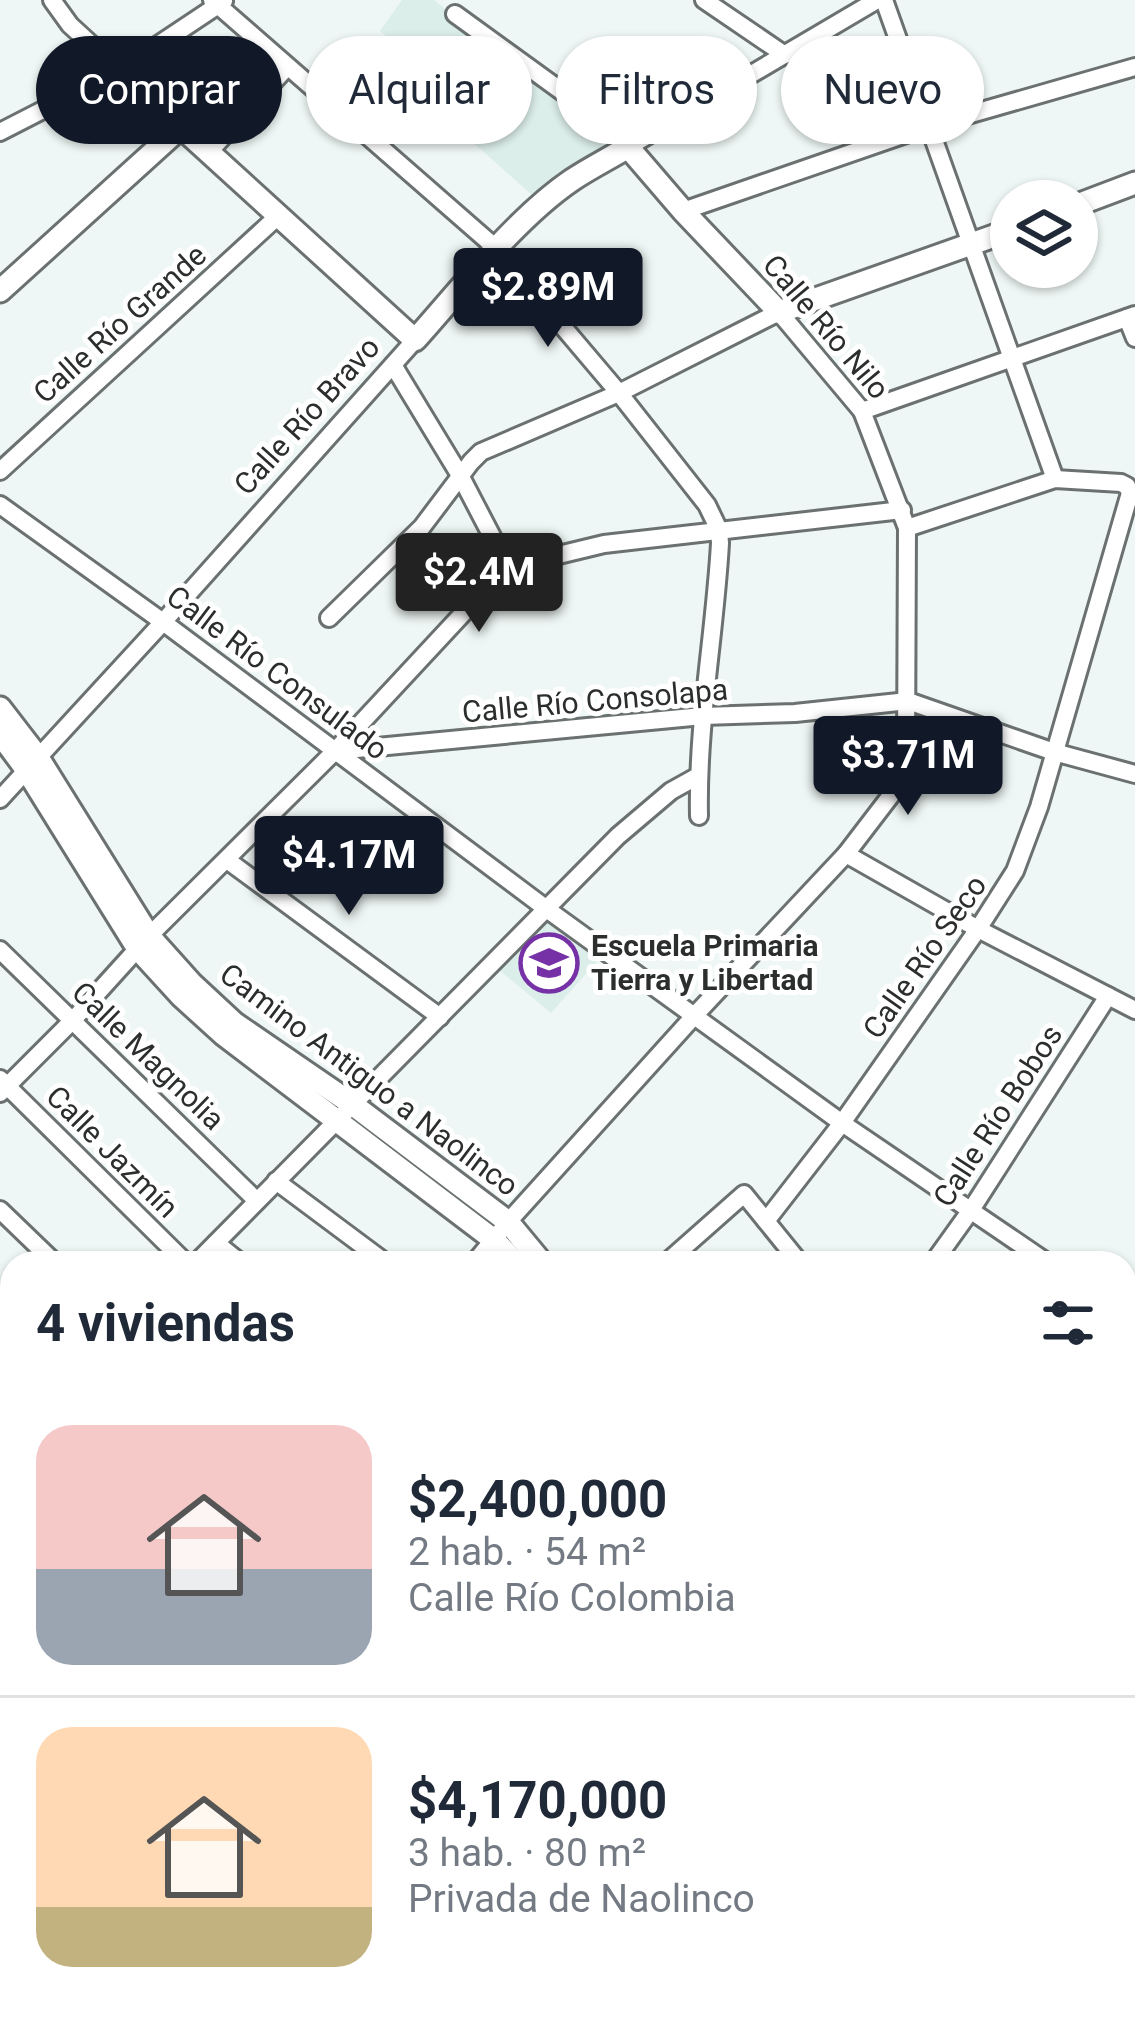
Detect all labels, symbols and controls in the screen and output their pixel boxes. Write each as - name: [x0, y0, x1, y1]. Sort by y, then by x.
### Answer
- chip: Comprar: [36, 36, 282, 144]
- chip: Alquilar: [306, 36, 532, 144]
- chip: Filtros: [556, 36, 757, 144]
- chip: Nuevo: [781, 36, 984, 144]
- map controls: [990, 180, 1098, 288]
- button: layers: [990, 180, 1098, 288]
- street label: Calle Río Grande: [26, 237, 213, 410]
- street label: Calle Río Nilo: [756, 247, 897, 406]
- pin: $2.89M: [450, 248, 646, 350]
- text: $2.89M: [481, 264, 615, 310]
- street label: Calle Río Bravo: [227, 330, 387, 502]
- pin: $2.4M: [395, 533, 563, 635]
- text: $2.4M: [423, 549, 535, 595]
- street label: Calle Río Consulado: [160, 578, 395, 767]
- street label: Calle Río Consolapa: [461, 671, 729, 730]
- pin: $3.71M: [810, 716, 1006, 818]
- text: $3.71M: [841, 732, 975, 778]
- pin: $4.17M: [251, 816, 447, 918]
- text: $4.17M: [282, 832, 416, 878]
- street label: Calle Río Seco: [856, 869, 994, 1045]
- place label: Escuela Primaria Tierra y Libertad: [591, 928, 819, 997]
- school or university icon: Escuela Primaria Tierra y Libertad: [518, 932, 580, 994]
- street label: Camino Antiguo a Naolinco: [213, 956, 525, 1203]
- street label: Calle Magnolia: [65, 974, 232, 1137]
- street label: Calle Río Bobos: [926, 1018, 1069, 1213]
- street label: Calle Jazmín: [39, 1079, 185, 1225]
- icon: filters: [1035, 1290, 1101, 1356]
- text: 4 viviendas: [36, 1294, 295, 1353]
- text: $2,400,000: [408, 1470, 667, 1529]
- icon: home: [132, 1473, 276, 1617]
- text: 2 hab. · 54 m²: [408, 1529, 646, 1575]
- text: Calle Río Colombia: [408, 1575, 736, 1621]
- text: $4,170,000: [408, 1771, 667, 1830]
- icon: home: [132, 1775, 276, 1919]
- text: 3 hab. · 80 m²: [408, 1830, 646, 1876]
- text: Privada de Naolinco: [408, 1876, 755, 1922]

